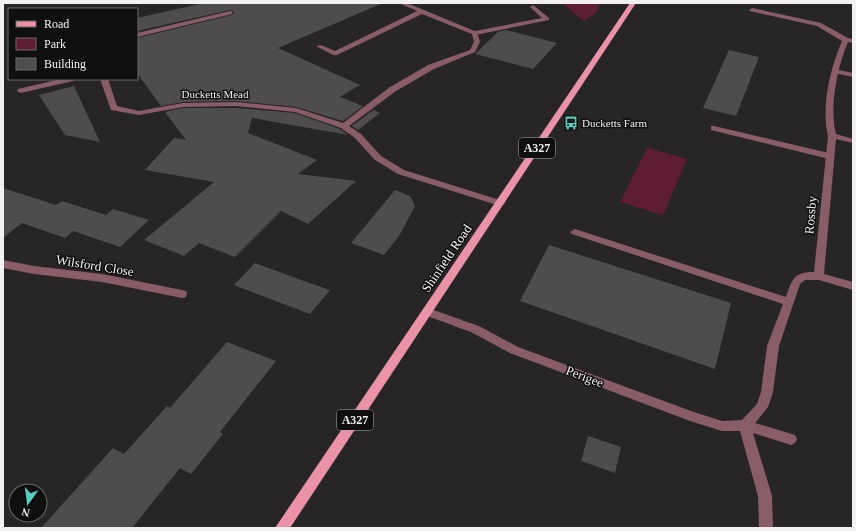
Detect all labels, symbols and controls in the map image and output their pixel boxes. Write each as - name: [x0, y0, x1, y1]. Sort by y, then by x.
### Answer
- legend: [8, 8, 138, 80]
- text: Road: [44, 17, 69, 31]
- text: Park: [44, 37, 66, 51]
- text: Building: [44, 57, 86, 71]
- street label: Ducketts Mead: [182, 88, 249, 100]
- bus stop icon: Ducketts Farm: [563, 115, 579, 131]
- place label: Ducketts Farm: [582, 117, 648, 129]
- road number: A327: [519, 138, 555, 158]
- street label: Rossby: [801, 195, 820, 235]
- street label: Shinfield Road: [418, 221, 475, 295]
- street label: Wilsford Close: [55, 252, 135, 279]
- street label: Perigee: [564, 362, 606, 391]
- road number: A327: [337, 410, 373, 430]
- north arrow: [8, 483, 48, 523]
- text: N: [20, 506, 31, 519]

